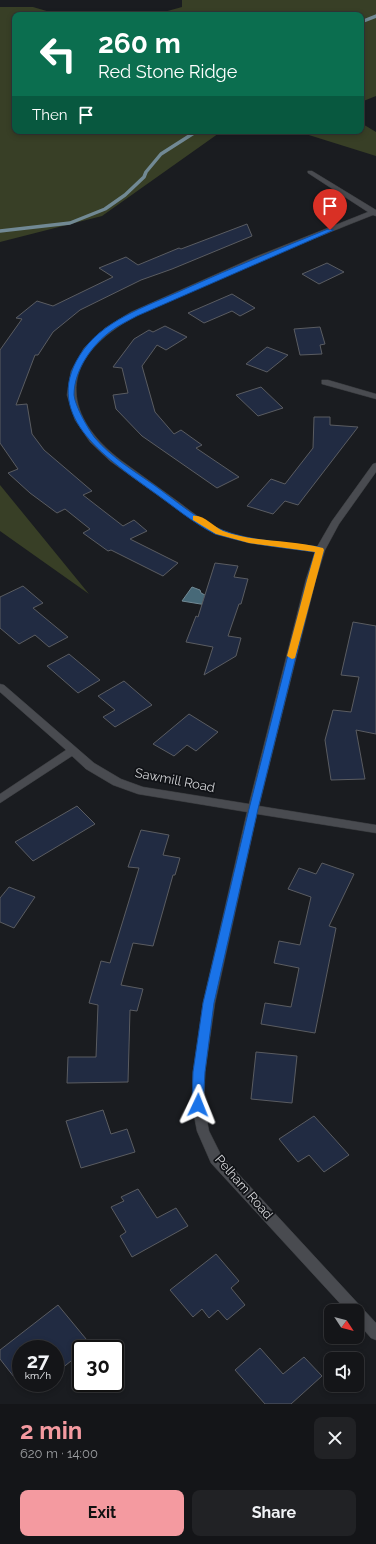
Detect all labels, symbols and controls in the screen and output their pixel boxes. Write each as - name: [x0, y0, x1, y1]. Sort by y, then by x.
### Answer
- text: 260 m: [98, 27, 181, 60]
- icon: left: [32, 28, 84, 80]
- text: Red Stone Ridge: [98, 61, 237, 82]
- icon: arrive: [75, 104, 97, 126]
- text: Then: [32, 106, 67, 124]
- pin: [313, 189, 347, 230]
- icon: arrive: [319, 195, 341, 217]
- street label: Sawmill Road: [134, 765, 216, 795]
- position arrow: [177, 1084, 219, 1126]
- street label: Pelham Road: [212, 1152, 276, 1222]
- north arrow: [324, 1304, 364, 1344]
- map controls: [324, 1304, 364, 1392]
- speed limit sign: 30: [72, 1340, 124, 1392]
- text: 27: [27, 1349, 49, 1373]
- button: sound: [324, 1352, 364, 1392]
- text: km/h: [25, 1370, 51, 1381]
- text: 2 min: [20, 1416, 82, 1445]
- button: close: [314, 1417, 356, 1459]
- text: 620 m · 14:00: [20, 1446, 98, 1461]
- button: Exit: [20, 1490, 184, 1536]
- button: Share: [192, 1490, 356, 1536]

